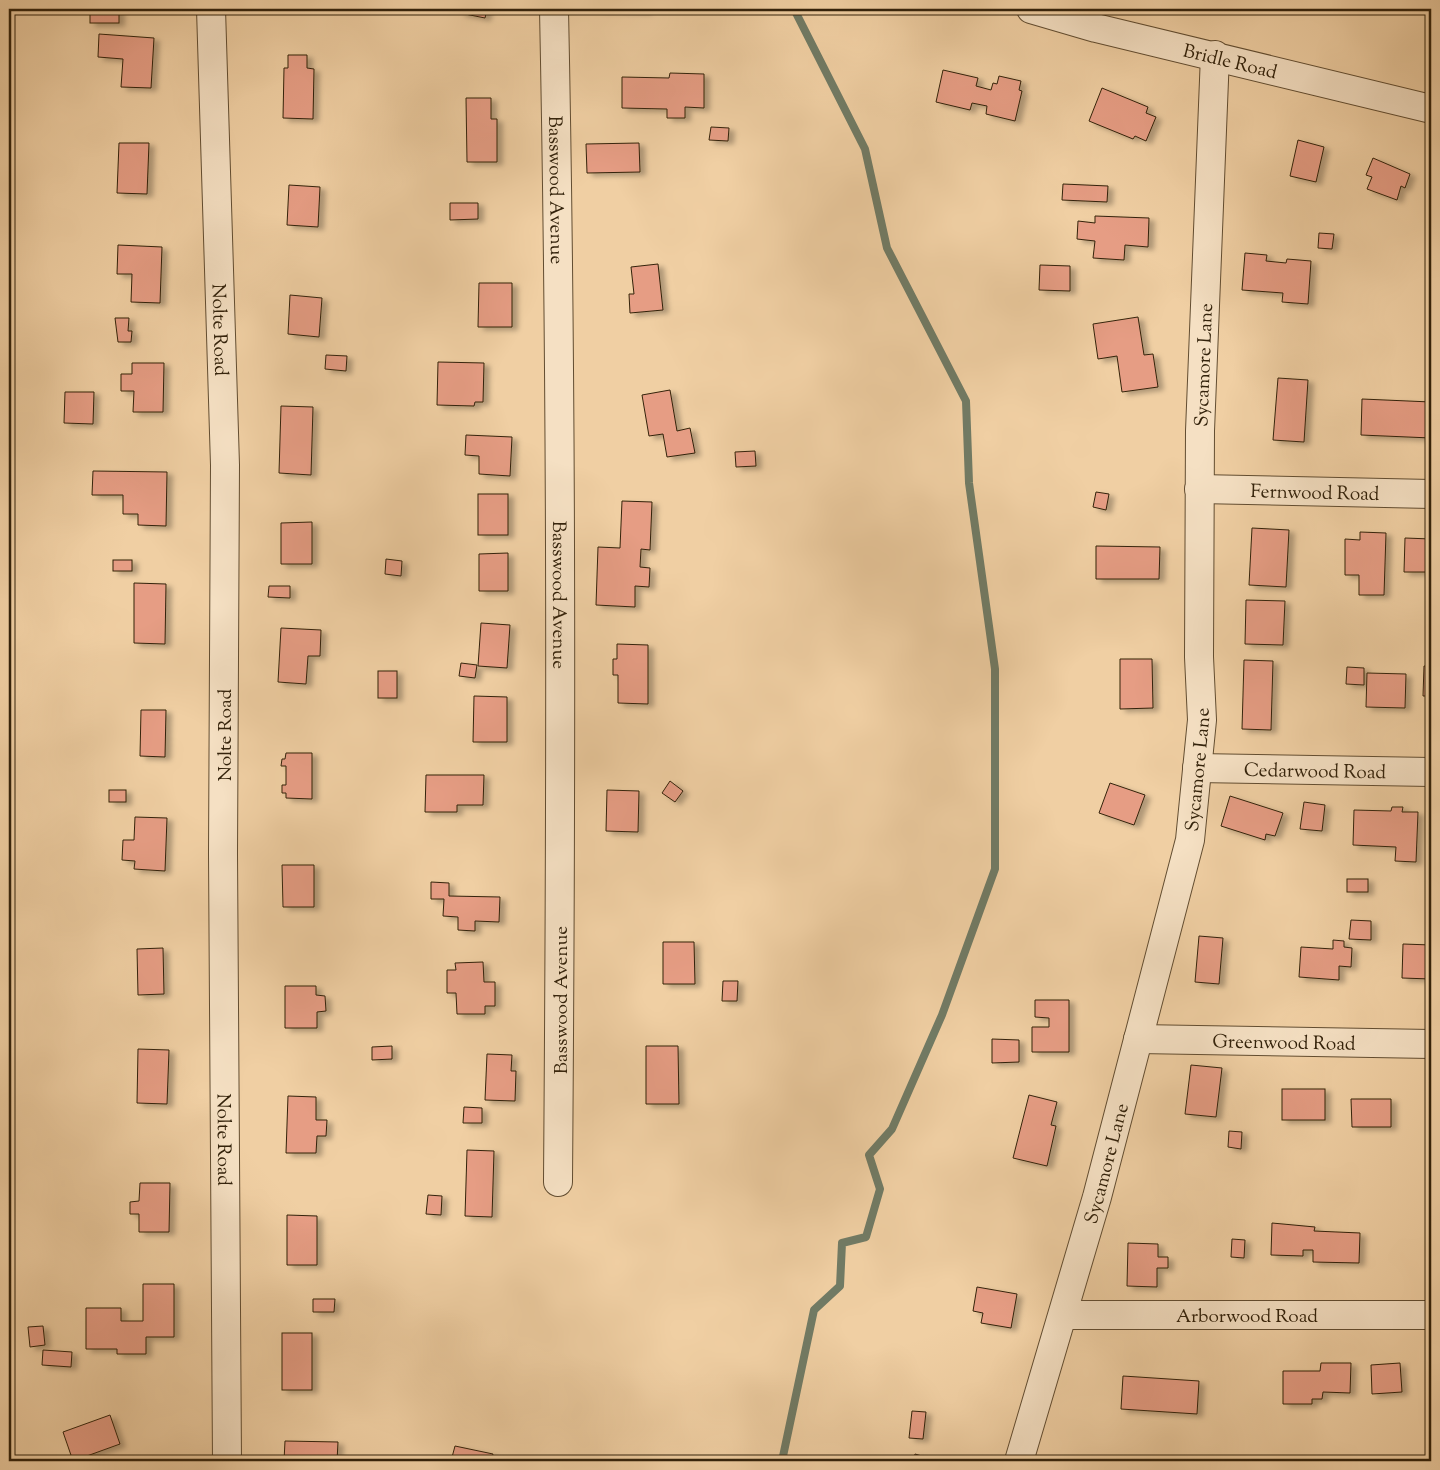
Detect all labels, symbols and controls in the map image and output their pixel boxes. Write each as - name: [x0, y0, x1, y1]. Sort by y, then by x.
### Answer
- street label: Bridle Road: [1180, 39, 1280, 87]
- street label: Basswood Avenue: [540, 116, 569, 265]
- street label: Nolte Road: [203, 283, 233, 377]
- street label: Sycamore Lane: [1189, 302, 1221, 427]
- street label: Fernwood Road: [1250, 479, 1380, 509]
- street label: Basswood Avenue: [544, 521, 571, 669]
- street label: Nolte Road: [213, 689, 240, 781]
- street label: Sycamore Lane: [1180, 707, 1218, 833]
- street label: Cedarwood Road: [1244, 758, 1386, 787]
- street label: Basswood Avenue: [549, 926, 576, 1074]
- street label: Greenwood Road: [1212, 1029, 1356, 1059]
- street label: Nolte Road: [209, 1093, 236, 1186]
- street label: Sycamore Lane: [1079, 1101, 1137, 1228]
- street label: Arborwood Road: [1176, 1304, 1318, 1331]

